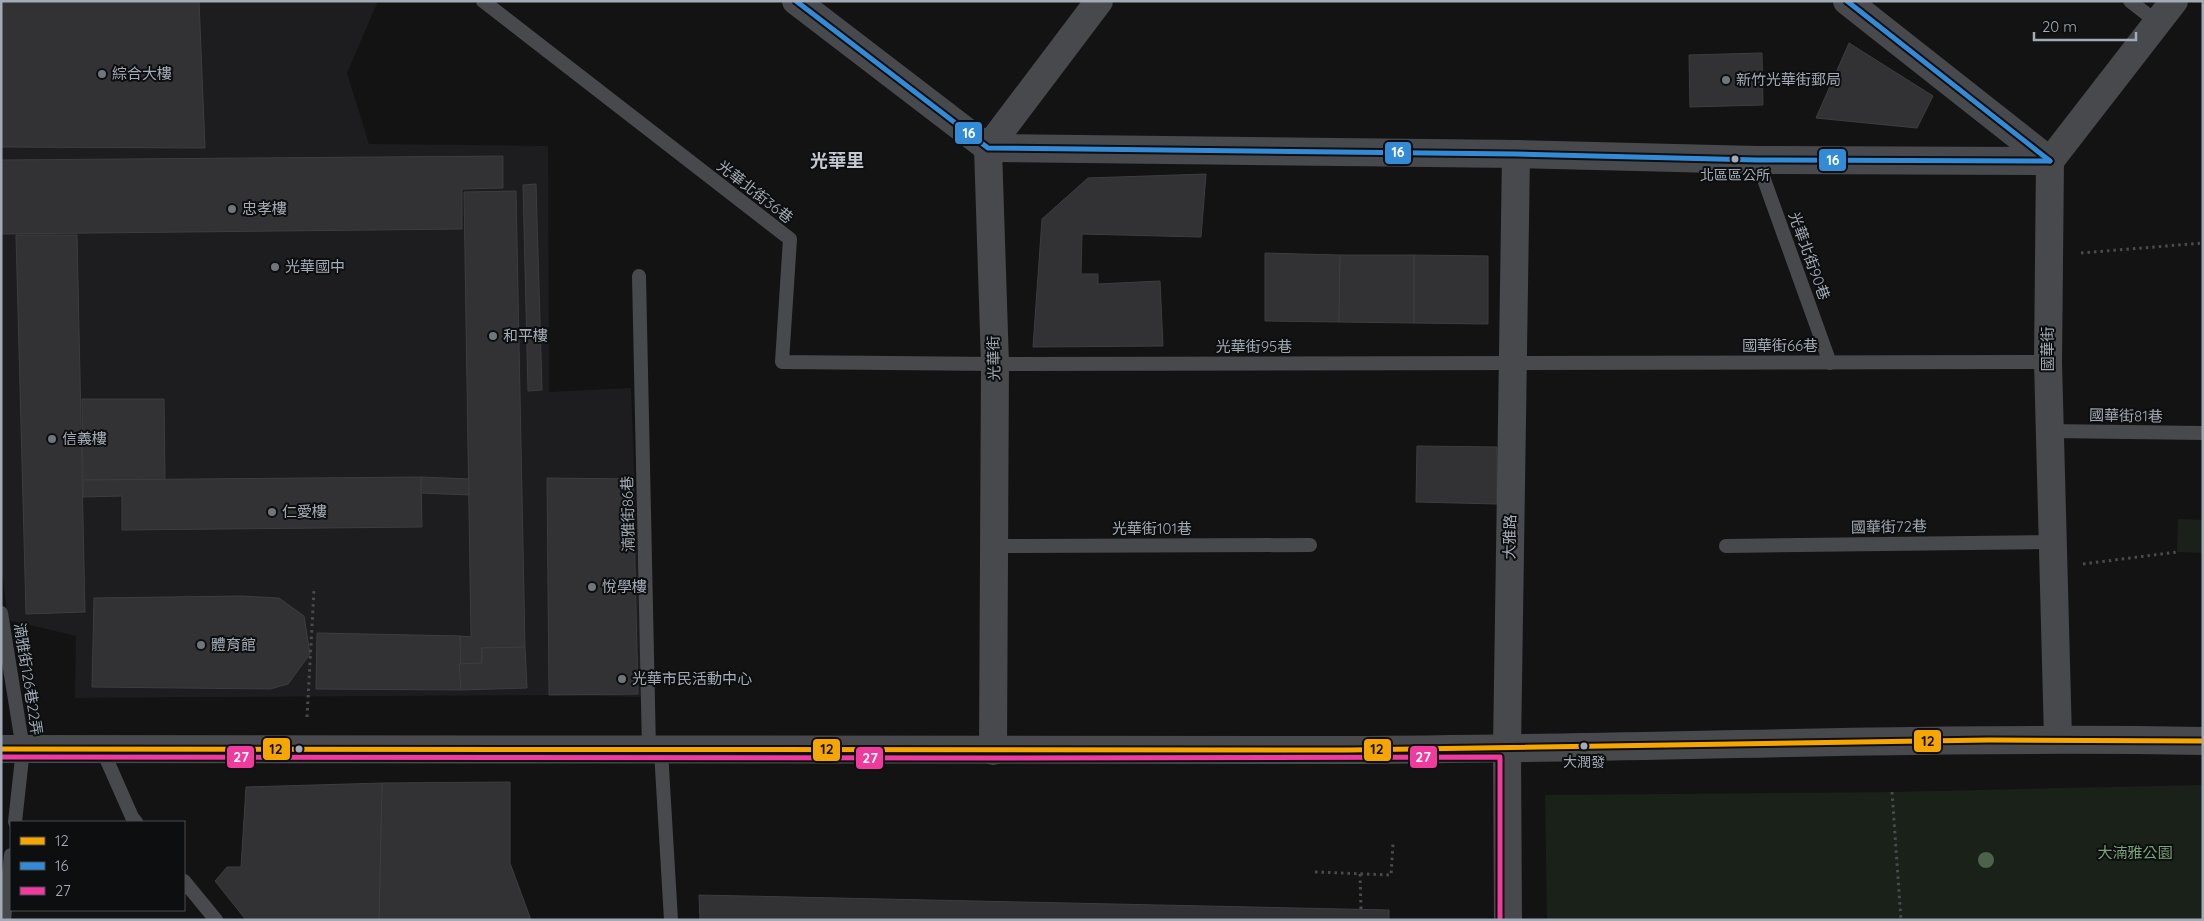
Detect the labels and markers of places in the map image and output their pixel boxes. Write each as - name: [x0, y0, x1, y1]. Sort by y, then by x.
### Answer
- place label: 綜合大樓: [112, 64, 172, 83]
- marker: 綜合大樓: [96, 68, 108, 80]
- place label: 新竹光華街郵局: [1736, 70, 1841, 89]
- marker: 新竹光華街郵局: [1720, 74, 1732, 86]
- marker: 北區區公所: [1730, 154, 1740, 164]
- place label: 北區區公所: [1700, 166, 1770, 184]
- place label: 忠孝樓: [242, 199, 287, 218]
- marker: 忠孝樓: [226, 203, 238, 215]
- place label: 光華國中: [285, 257, 345, 276]
- marker: 光華國中: [269, 261, 281, 273]
- place label: 和平樓: [503, 326, 548, 345]
- marker: 和平樓: [487, 330, 499, 342]
- place label: 信義樓: [62, 429, 107, 448]
- marker: 信義樓: [46, 433, 58, 445]
- place label: 仁愛樓: [282, 502, 327, 521]
- marker: 仁愛樓: [266, 506, 278, 518]
- place label: 悅學樓: [602, 577, 647, 596]
- marker: 悅學樓: [586, 581, 598, 593]
- place label: 體育館: [211, 635, 256, 654]
- marker: 體育館: [195, 639, 207, 651]
- place label: 光華市民活動中心: [632, 669, 752, 688]
- marker: 光華市民活動中心: [616, 673, 628, 685]
- marker: 大潤發: [1579, 741, 1589, 751]
- unlabelled marker: [294, 744, 304, 754]
- place label: 大潤發: [1563, 753, 1605, 771]

